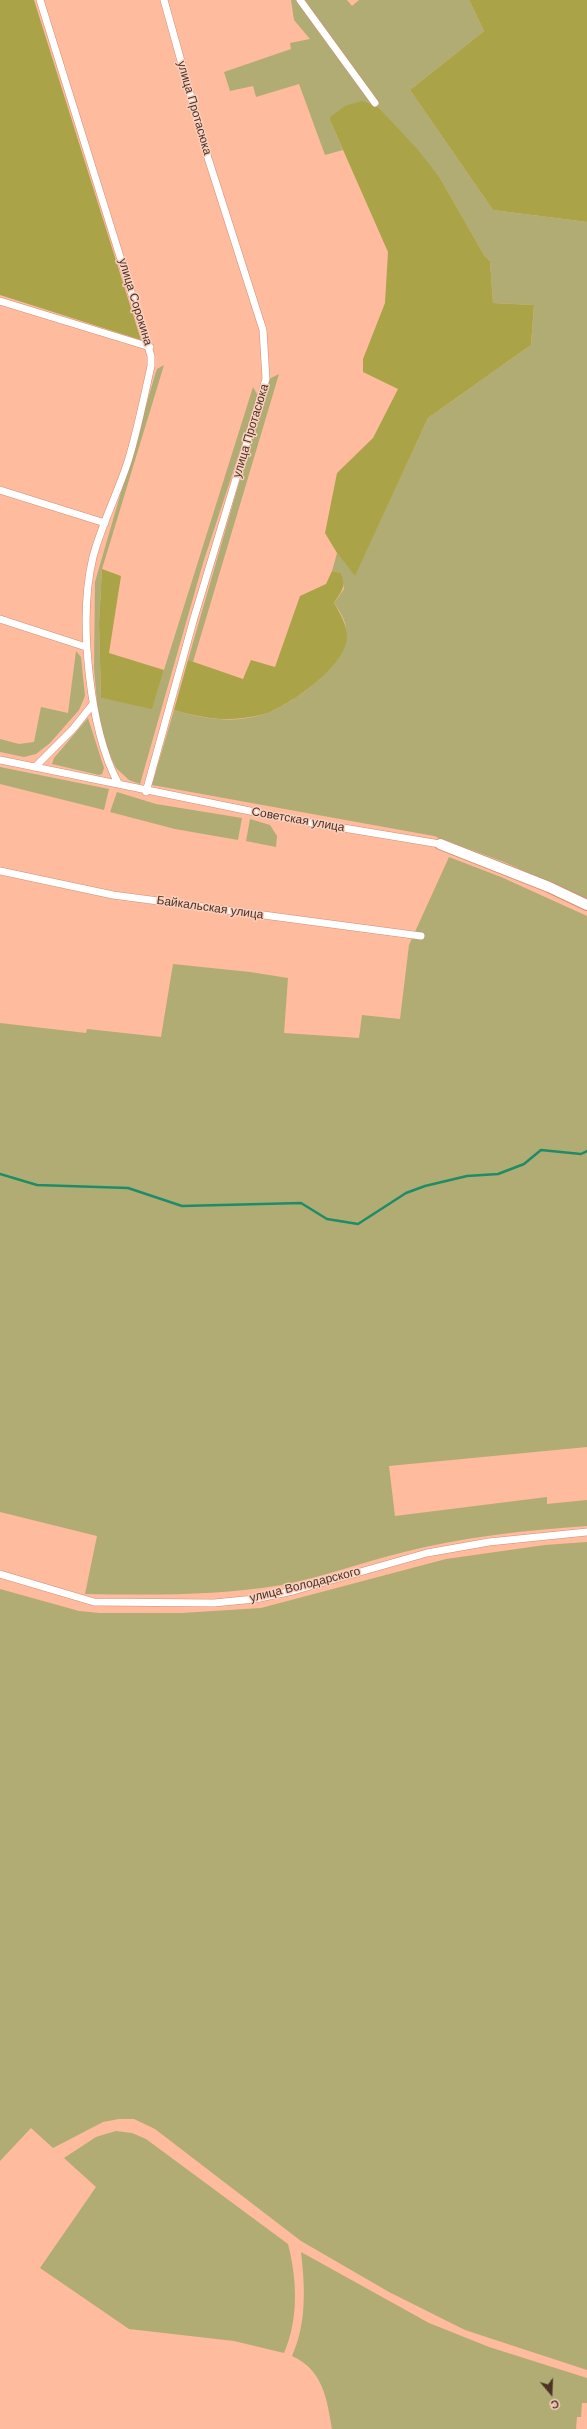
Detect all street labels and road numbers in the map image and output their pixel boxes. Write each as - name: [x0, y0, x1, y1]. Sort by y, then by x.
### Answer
- street label: улица Протасюка: [174, 59, 214, 157]
- street label: улица Сорокина: [115, 257, 155, 347]
- street label: улица Протасюка: [230, 382, 272, 480]
- street label: Советская улица: [250, 805, 346, 835]
- street label: Байкальская улица: [156, 893, 264, 923]
- street label: улица Володарского: [248, 1564, 362, 1606]

